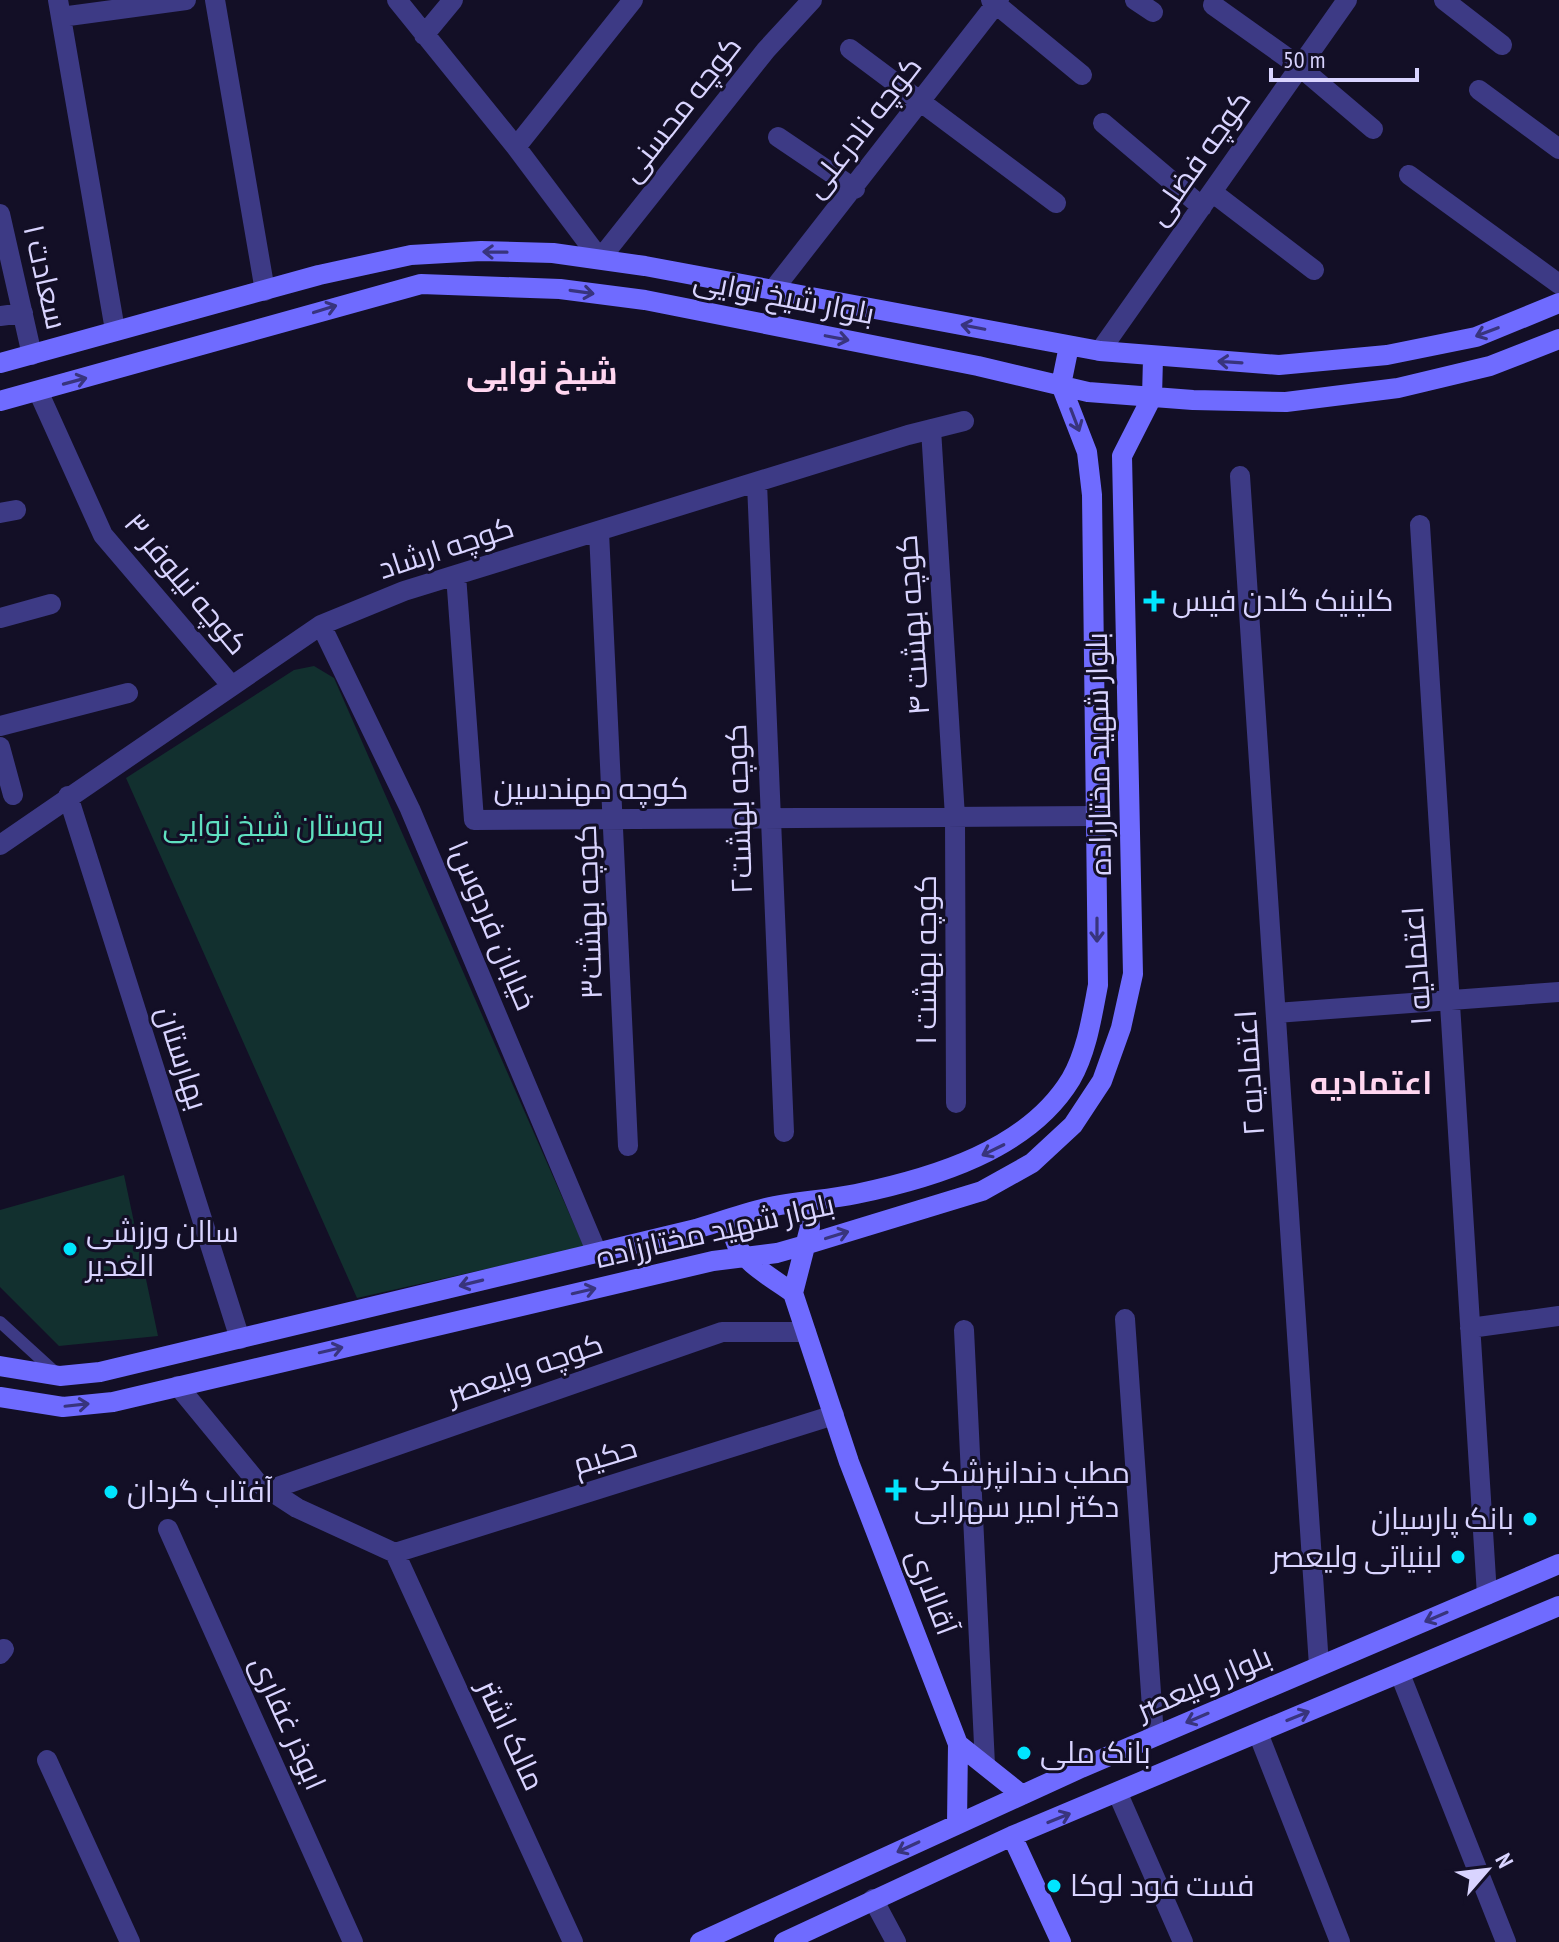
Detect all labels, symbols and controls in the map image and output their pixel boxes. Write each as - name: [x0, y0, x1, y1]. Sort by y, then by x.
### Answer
- street label: کوچه محسنی: [611, 27, 750, 190]
- scale bar: [1271, 32, 1417, 82]
- text: 50 m: [1283, 44, 1325, 75]
- street label: کوچه نادرعلی: [794, 47, 930, 205]
- street label: کوچه فضلی: [1137, 82, 1259, 233]
- street label: سعادت ۱: [15, 220, 77, 333]
- one-way arrow: [482, 244, 509, 259]
- street label: بلوار شیخ نوایی: [690, 259, 878, 334]
- one-way arrow: [568, 284, 595, 299]
- one-way arrow: [312, 301, 338, 316]
- one-way arrow: [961, 319, 986, 334]
- one-way arrow: [1475, 326, 1500, 340]
- one-way arrow: [824, 332, 850, 347]
- district label: شیخ نوایی: [466, 351, 618, 395]
- one-way arrow: [1217, 354, 1244, 369]
- one-way arrow: [62, 372, 88, 387]
- one-way arrow: [1069, 407, 1083, 432]
- street label: کوچه نیلوفر ۳: [116, 504, 258, 663]
- street label: کوچه ارشاد: [373, 506, 519, 588]
- street label: کوچه بهشت ۴: [886, 533, 938, 717]
- place label: کلینیک گلدن فیس: [1172, 580, 1394, 619]
- marker: کلینیک گلدن فیس: [1143, 590, 1165, 612]
- street label: بلوار شهید مختارزاده: [1076, 632, 1119, 876]
- street label: کوچه بهشت۲: [715, 723, 761, 895]
- street label: کوچه مهندسین: [494, 768, 688, 808]
- park label: بوستان شیخ نوایی: [163, 805, 383, 846]
- street label: کوچه بهشت۳: [565, 824, 611, 1000]
- street label: خیابان فردوس۱: [440, 833, 547, 1015]
- street label: کوچه بهشت ۱: [905, 875, 945, 1045]
- street label: اعتمادیه ۱: [1392, 905, 1439, 1027]
- one-way arrow: [1090, 916, 1105, 943]
- street label: بهارستان: [148, 1001, 219, 1114]
- street label: اعتمادیه ۲: [1225, 1009, 1272, 1137]
- district label: اعتمادیه: [1310, 1061, 1432, 1103]
- one-way arrow: [981, 1143, 1005, 1158]
- street label: بلوار شهید مختارزاده: [592, 1183, 838, 1276]
- place label: سالن ورزشی الغدیر: [84, 1211, 239, 1284]
- one-way arrow: [824, 1227, 850, 1242]
- marker: سالن ورزشی الغدیر: [61, 1240, 79, 1258]
- one-way arrow: [458, 1277, 484, 1292]
- one-way arrow: [571, 1283, 596, 1298]
- street label: کوچه ولیعصر: [439, 1323, 608, 1414]
- one-way arrow: [317, 1342, 343, 1357]
- one-way arrow: [63, 1398, 90, 1413]
- street label: حکیم: [568, 1426, 642, 1485]
- place label: مطب دندانپزشکی دکتر امیر سهرابی: [914, 1452, 1130, 1525]
- place label: آفتاب گردان: [127, 1471, 273, 1510]
- marker: مطب دندانپزشکی دکتر امیر سهرابی: [885, 1479, 907, 1501]
- marker: آفتاب گردان: [102, 1483, 120, 1501]
- place label: بانک پارسیان: [1371, 1498, 1514, 1538]
- marker: بانک پارسیان: [1521, 1510, 1539, 1528]
- place label: لبنیاتی ولیعصر: [1269, 1536, 1442, 1575]
- street label: آقالاری: [899, 1543, 968, 1640]
- marker: لبنیاتی ولیعصر: [1449, 1548, 1467, 1566]
- one-way arrow: [1424, 1610, 1449, 1625]
- street label: بلوار ولیعصر: [1128, 1636, 1277, 1728]
- street label: ابوذر غفاری: [243, 1649, 336, 1796]
- street label: مالک اشتر: [469, 1671, 555, 1796]
- one-way arrow: [1285, 1708, 1310, 1723]
- one-way arrow: [1185, 1712, 1209, 1727]
- place label: بانک ملی: [1040, 1732, 1151, 1771]
- marker: بانک ملی: [1015, 1744, 1033, 1762]
- one-way arrow: [1046, 1809, 1071, 1824]
- north arrow: [1447, 1830, 1527, 1910]
- one-way arrow: [896, 1840, 920, 1855]
- text: N: [1490, 1849, 1520, 1872]
- place label: فست فود لوکا: [1070, 1865, 1254, 1904]
- marker: فست فود لوکا: [1045, 1877, 1063, 1895]

